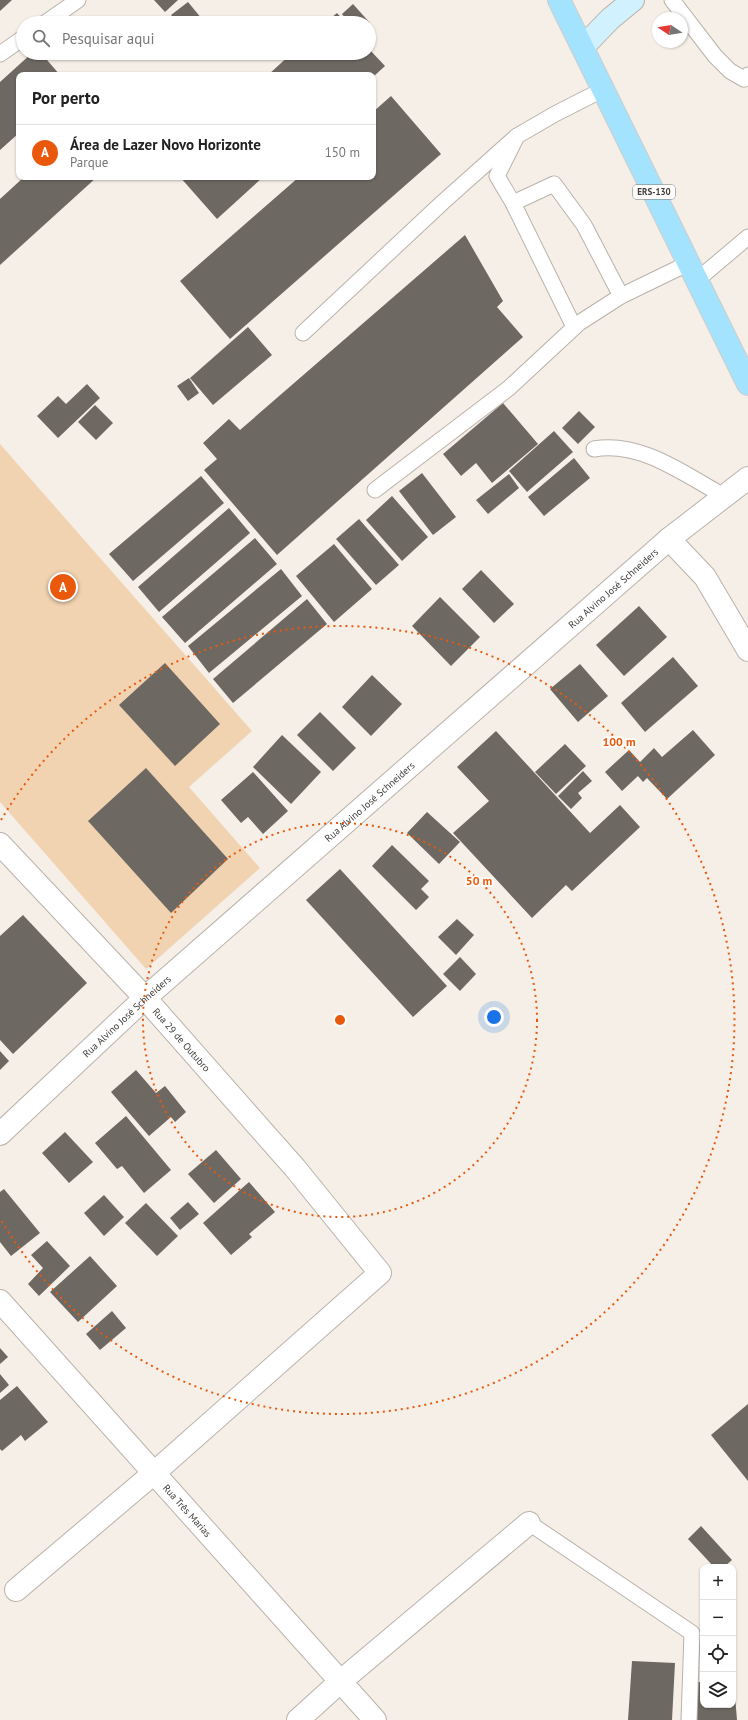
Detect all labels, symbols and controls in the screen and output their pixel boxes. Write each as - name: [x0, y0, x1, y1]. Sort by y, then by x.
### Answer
- north arrow: [652, 12, 688, 48]
- search box: [16, 16, 376, 60]
- icon: search: [30, 27, 52, 49]
- text: Pesquisar aqui: [62, 29, 154, 48]
- text: Por perto: [32, 87, 100, 109]
- text: Área de Lazer Novo Horizonte: [70, 135, 261, 154]
- text: A: [41, 144, 49, 161]
- text: 150 m: [325, 144, 360, 161]
- text: Parque: [70, 154, 108, 171]
- road number: ERS-130: [633, 185, 675, 199]
- street label: Rua Alvino José Schneiders: [566, 546, 661, 631]
- pin: A: [50, 572, 76, 602]
- text: 100 m: [602, 734, 636, 749]
- street label: Rua Alvino José Schneiders: [322, 759, 417, 845]
- text: 50 m: [466, 873, 492, 888]
- street label: Rua Alvino José Schneiders: [80, 972, 174, 1060]
- street label: Rua 29 de Outubro: [150, 1005, 213, 1075]
- your location: [484, 1007, 504, 1027]
- centre of rings: [333, 1013, 347, 1027]
- street label: Rua Três Marias: [160, 1482, 214, 1540]
- map controls: [700, 1564, 736, 1708]
- button: +: [700, 1564, 736, 1600]
- button: −: [700, 1600, 736, 1636]
- button: locate: [700, 1636, 736, 1672]
- button: layers: [700, 1672, 736, 1708]

